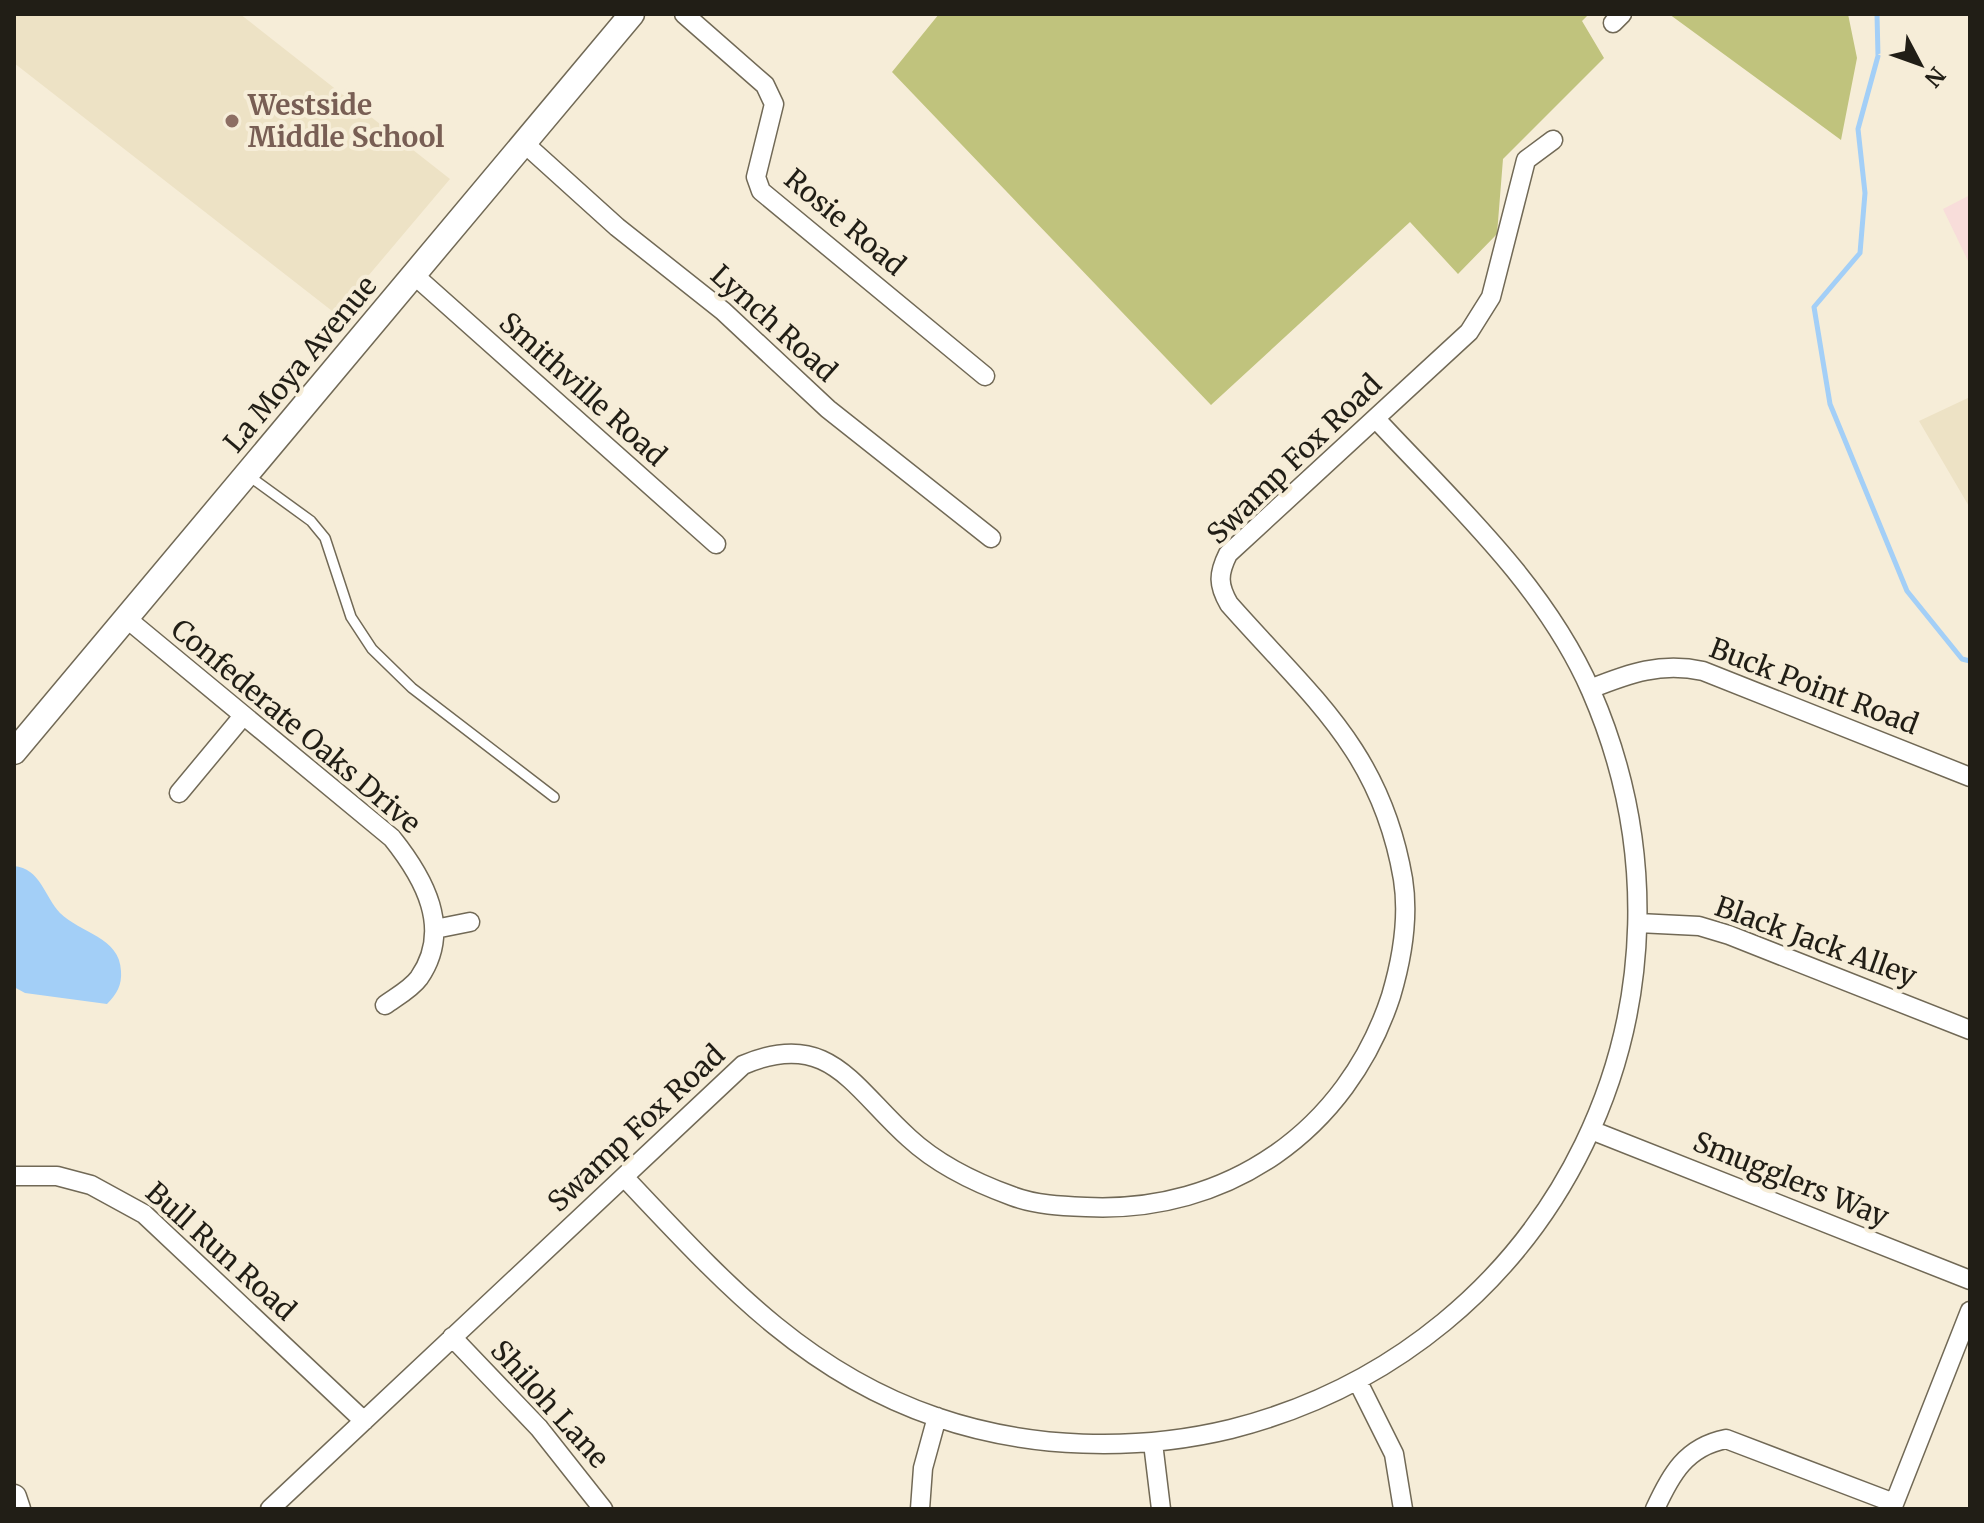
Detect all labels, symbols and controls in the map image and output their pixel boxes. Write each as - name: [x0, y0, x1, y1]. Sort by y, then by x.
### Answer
- north arrow: [1880, 24, 1960, 104]
- text: N: [1918, 61, 1951, 93]
- place label: Westside Middle School: [247, 87, 444, 155]
- marker: Westside Middle School: [223, 112, 241, 130]
- street label: Rosie Road: [777, 161, 913, 283]
- street label: Lynch Road: [703, 257, 845, 389]
- street label: La Moya Avenue: [216, 268, 384, 460]
- street label: Smithville Road: [492, 304, 674, 474]
- street label: Swamp Fox Road: [1199, 366, 1389, 552]
- street label: Confederate Oaks Drive: [164, 611, 428, 841]
- street label: Buck Point Road: [1705, 630, 1924, 742]
- street label: Black Jack Alley: [1710, 888, 1922, 994]
- street label: Swamp Fox Road: [540, 1037, 732, 1219]
- street label: Smugglers Way: [1688, 1123, 1895, 1235]
- street label: Bull Run Road: [138, 1174, 304, 1328]
- street label: Shiloh Lane: [483, 1332, 617, 1476]

